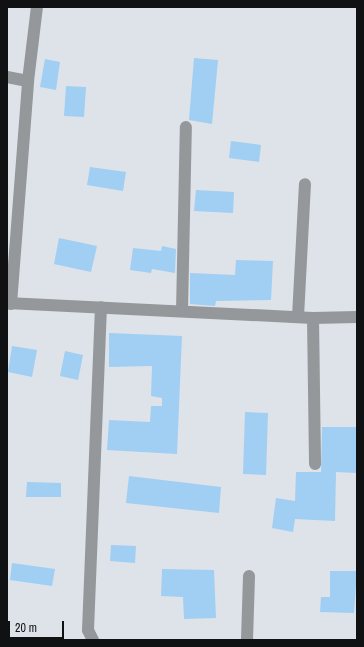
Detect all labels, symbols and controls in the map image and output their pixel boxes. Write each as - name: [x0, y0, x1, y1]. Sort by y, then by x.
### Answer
- scale bar: [10, 613, 66, 639]
- text: 20 m: [15, 620, 37, 636]

